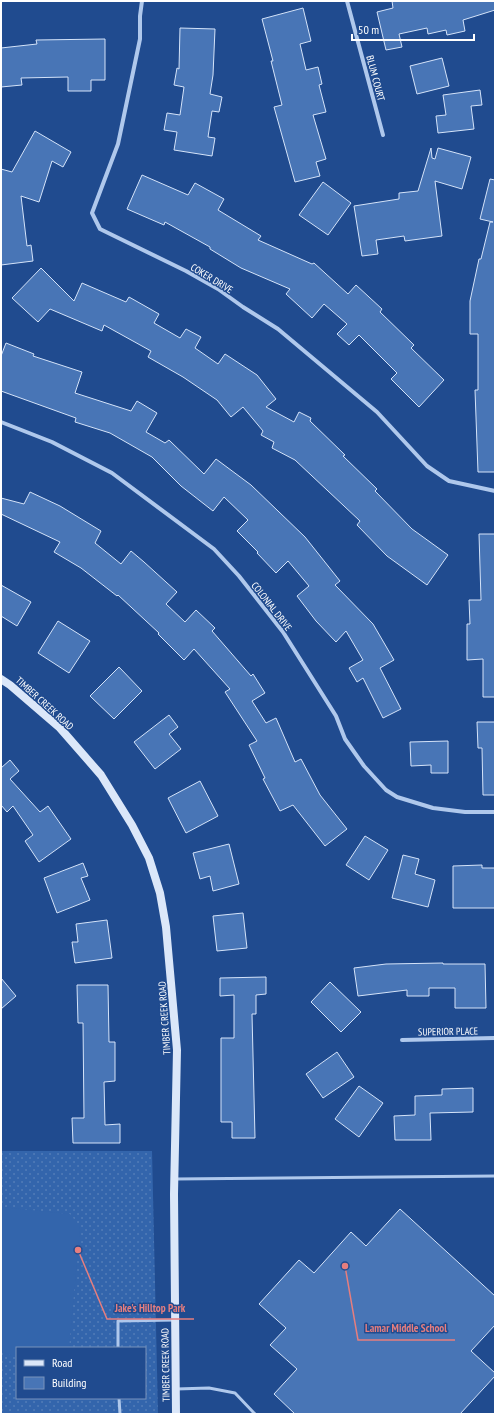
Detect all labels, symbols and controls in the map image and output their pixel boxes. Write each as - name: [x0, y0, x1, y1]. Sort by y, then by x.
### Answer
- scale bar: [352, 16, 474, 42]
- text: 50 m: [358, 22, 379, 37]
- street label: BLUM COURT: [363, 54, 388, 103]
- street label: COKER DRIVE: [188, 261, 235, 296]
- street label: COLONIAL DRIVE: [248, 579, 295, 633]
- street label: TIMBER CREEK ROAD: [13, 674, 76, 733]
- street label: TIMBER CREEK ROAD: [155, 981, 174, 1055]
- street label: SUPERIOR PLACE: [418, 1024, 478, 1039]
- callout: Jake's Hilltop Park: [107, 1296, 194, 1319]
- text: Jake's Hilltop Park: [114, 1301, 186, 1315]
- callout: Lamar Middle School: [358, 1317, 455, 1340]
- text: Lamar Middle School: [365, 1321, 447, 1335]
- street label: TIMBER CREEK ROAD: [158, 1328, 173, 1402]
- legend: [16, 1347, 146, 1399]
- text: Road: [52, 1355, 72, 1370]
- text: Building: [52, 1375, 87, 1390]

